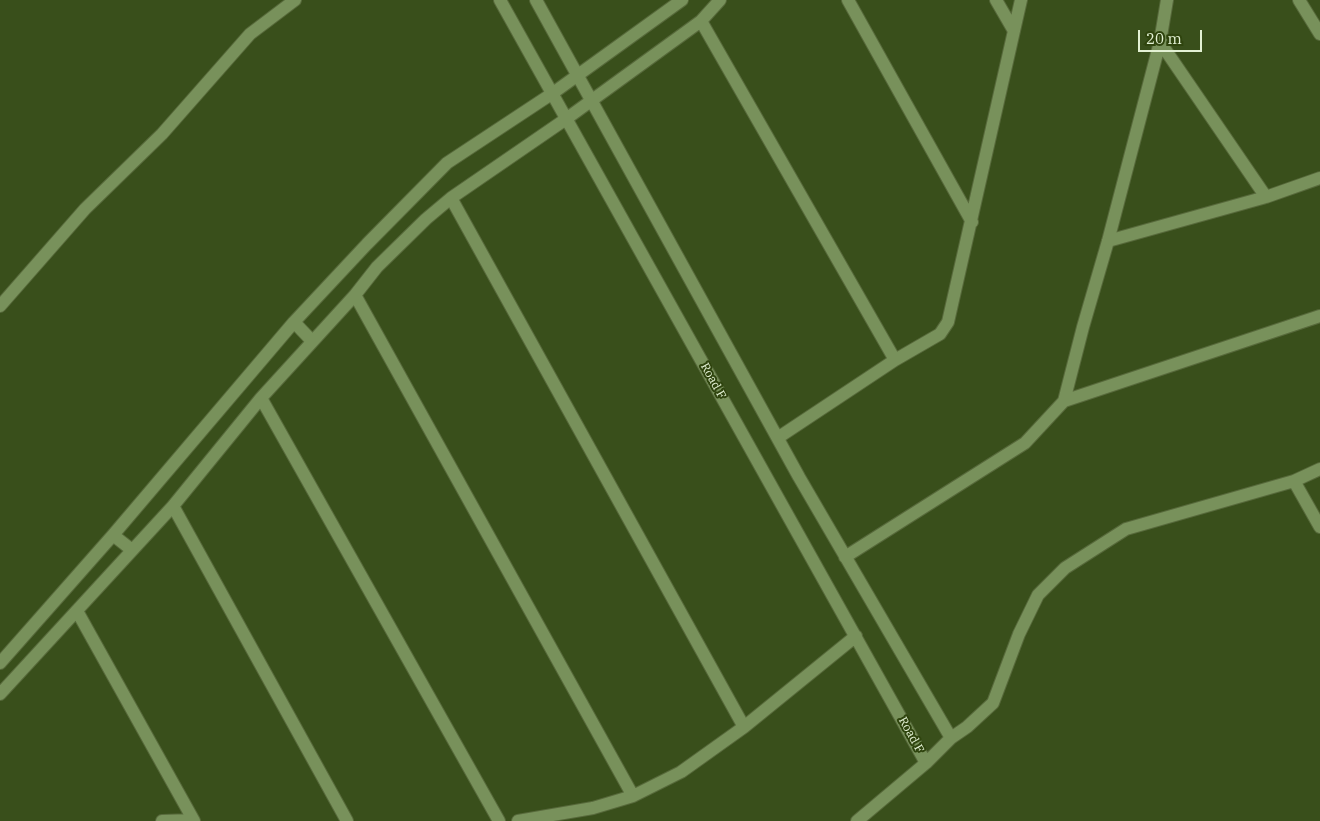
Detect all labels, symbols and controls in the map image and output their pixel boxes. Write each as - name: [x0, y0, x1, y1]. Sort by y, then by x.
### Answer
- scale bar: [1140, 20, 1204, 52]
- text: 20 m: [1146, 29, 1182, 48]
- street label: Road F: [697, 360, 729, 402]
- street label: Road F: [895, 714, 927, 756]

